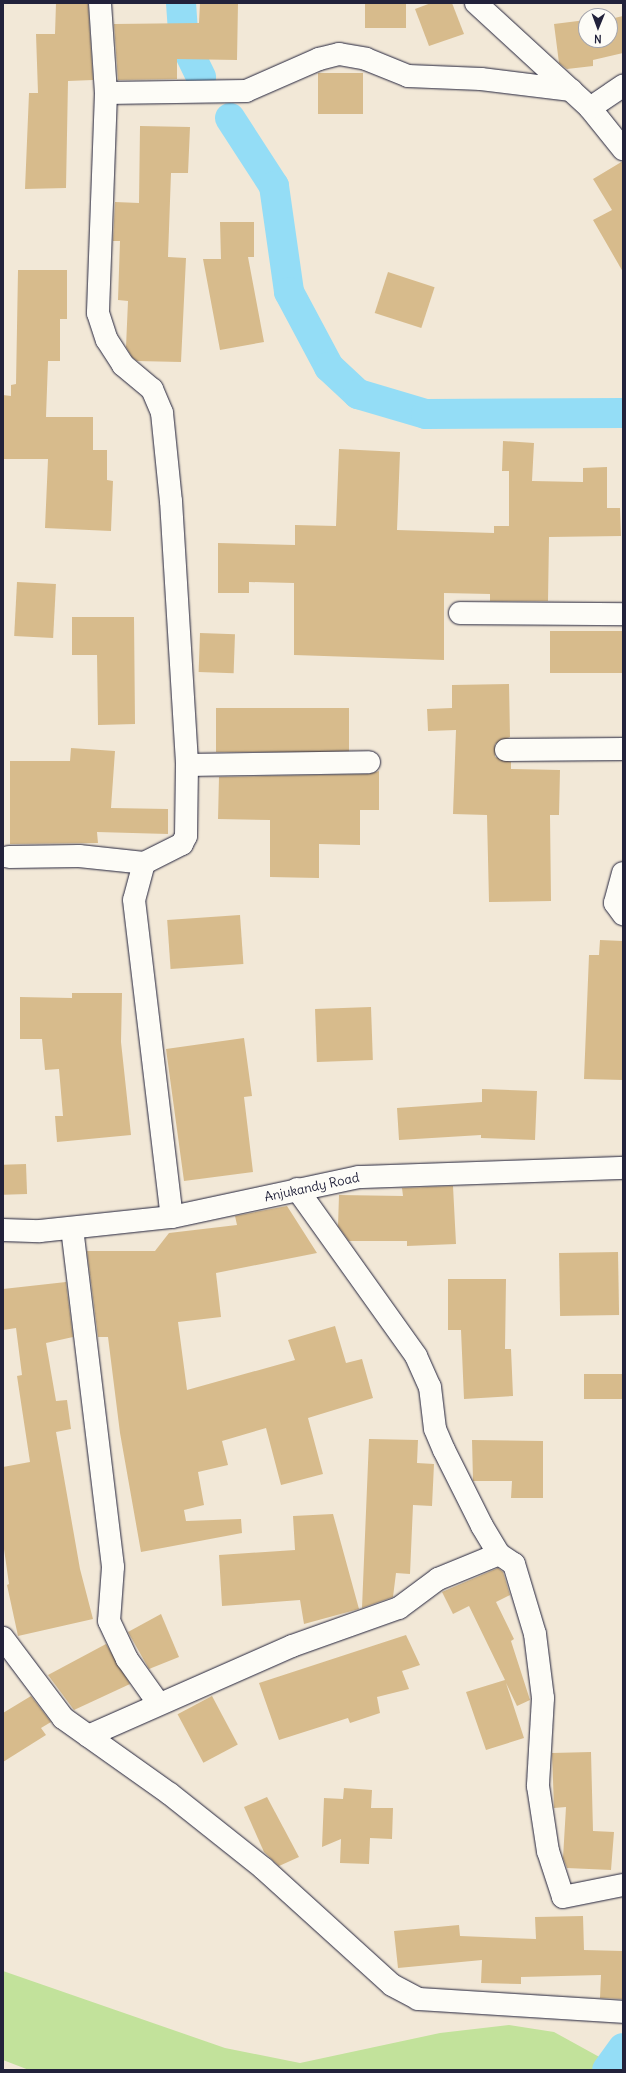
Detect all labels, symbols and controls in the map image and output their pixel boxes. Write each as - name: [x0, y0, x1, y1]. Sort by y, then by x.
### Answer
- north arrow: [578, 8, 618, 48]
- text: N: [594, 32, 602, 46]
- street label: Anjukandy Road: [263, 1170, 361, 1206]

